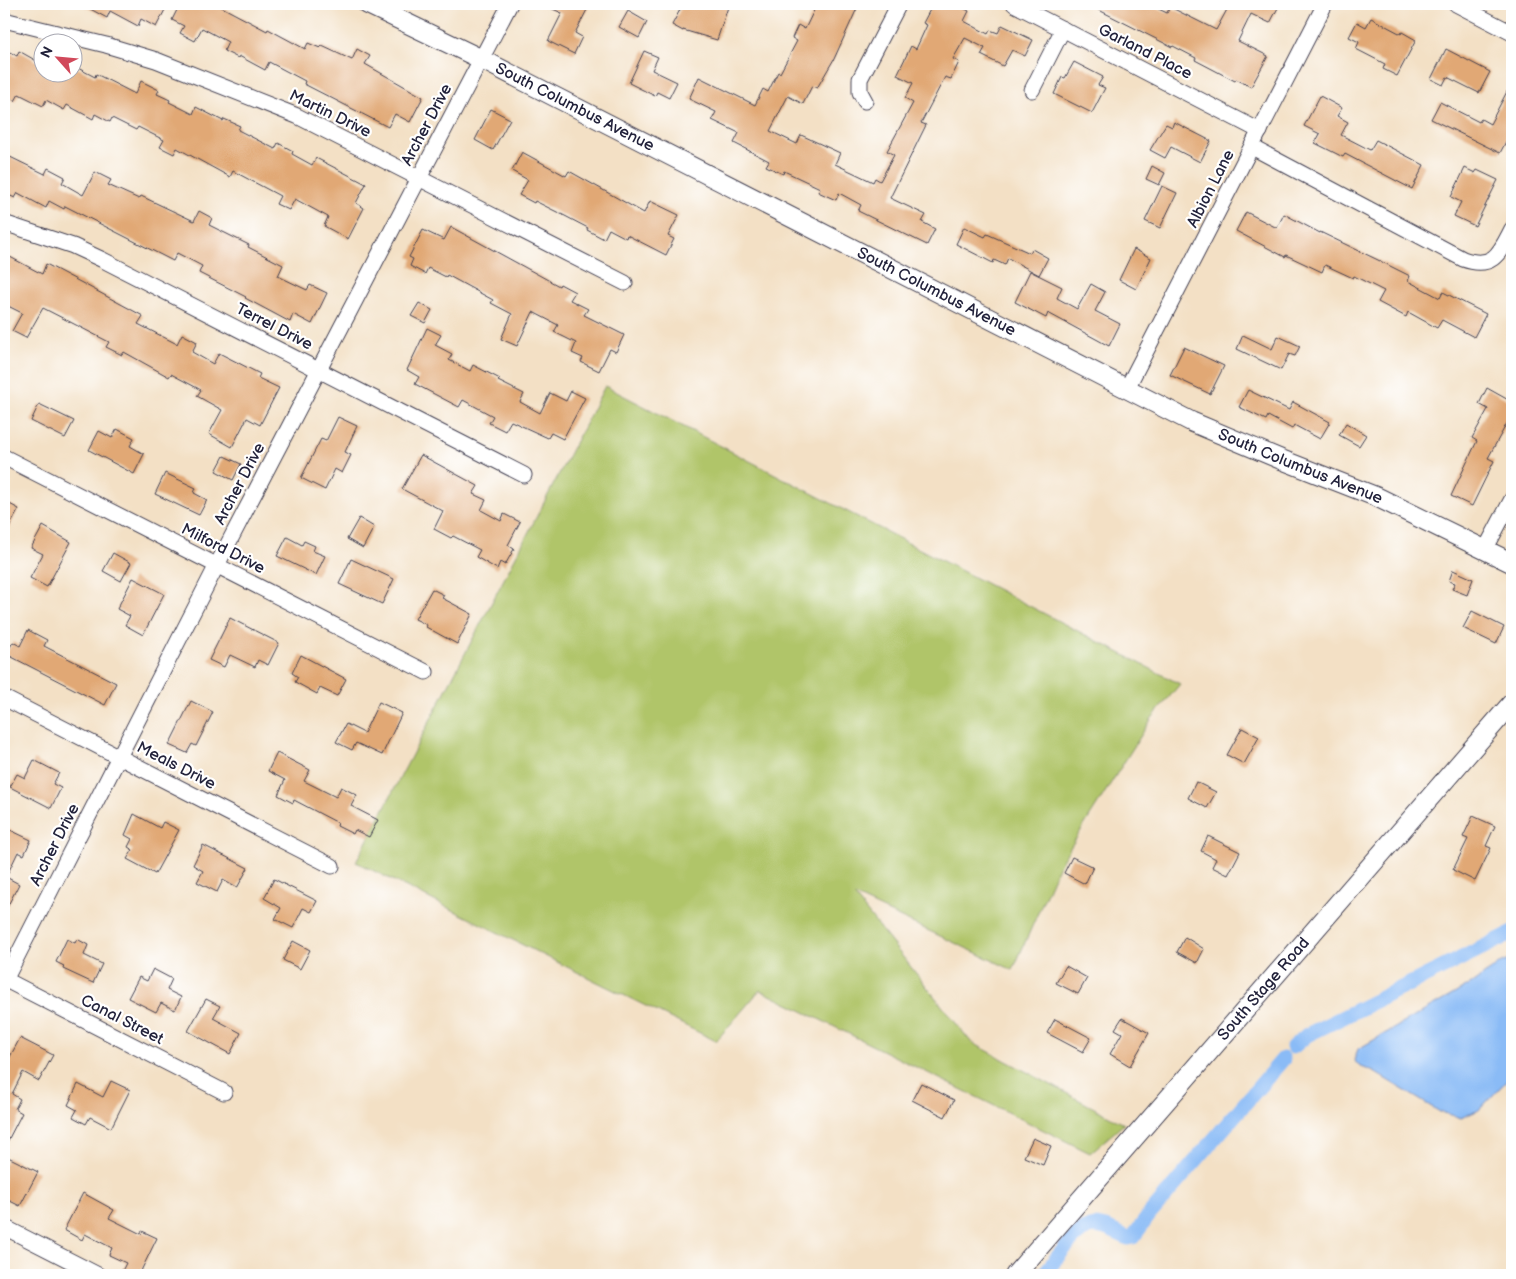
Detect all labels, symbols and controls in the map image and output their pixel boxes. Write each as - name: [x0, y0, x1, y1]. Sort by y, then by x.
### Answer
- street label: Garland Place: [1095, 20, 1195, 84]
- north arrow: [32, 32, 82, 82]
- text: N: [37, 44, 57, 61]
- street label: South Columbus Avenue: [492, 59, 658, 156]
- street label: Archer Drive: [398, 80, 457, 169]
- street label: Martin Drive: [286, 86, 374, 142]
- street label: Albion Lane: [1183, 146, 1239, 231]
- street label: South Columbus Avenue: [854, 243, 1020, 340]
- street label: Terrel Drive: [232, 300, 316, 355]
- street label: South Columbus Avenue: [1215, 425, 1386, 508]
- street label: Archer Drive: [211, 439, 270, 528]
- street label: Milford Drive: [178, 520, 268, 578]
- street label: Meals Drive: [133, 738, 219, 794]
- street label: Archer Drive: [26, 800, 84, 889]
- street label: South Stage Road: [1214, 933, 1313, 1044]
- street label: Canal Street: [78, 991, 166, 1049]

